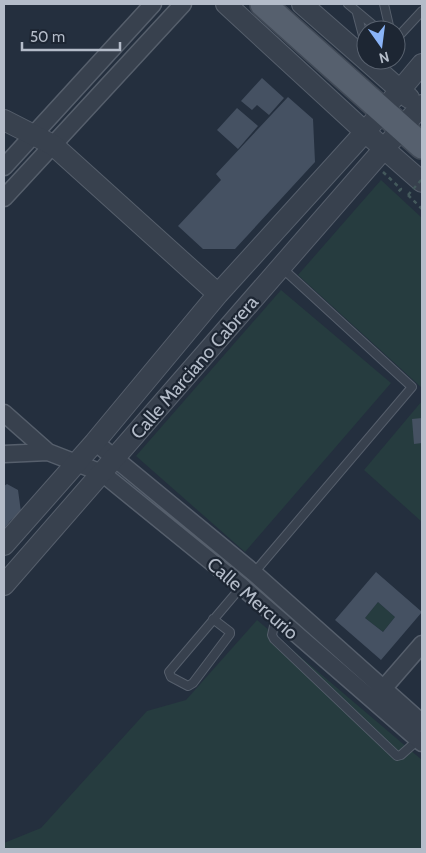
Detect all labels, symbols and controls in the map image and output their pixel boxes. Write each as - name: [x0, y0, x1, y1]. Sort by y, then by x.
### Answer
- scale bar: [22, 20, 120, 52]
- north arrow: [356, 20, 406, 70]
- text: 50 m: [30, 28, 65, 46]
- text: N: [377, 48, 391, 68]
- street label: Calle Marciano Cabrera: [126, 291, 263, 444]
- street label: Calle Mercurio: [202, 552, 303, 644]

